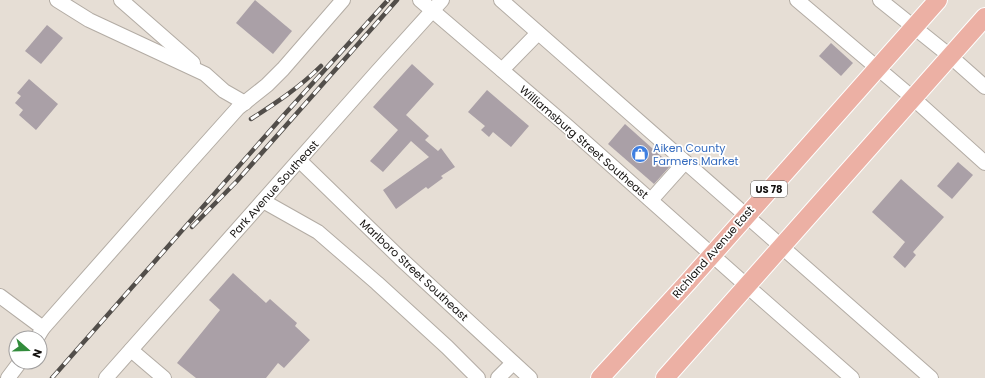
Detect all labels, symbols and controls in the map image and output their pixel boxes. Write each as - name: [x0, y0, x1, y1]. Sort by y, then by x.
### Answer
- street label: Williamsburg Street Southeast: [516, 82, 652, 202]
- street label: Park Avenue Southeast: [226, 137, 322, 241]
- place label: Aiken County Farmers Market: [653, 140, 739, 169]
- shop icon: Aiken County Farmers Market: [630, 144, 650, 164]
- road number: US 78: [751, 181, 787, 197]
- street label: Richland Avenue East: [668, 202, 758, 302]
- street label: Marlboro Street Southeast: [356, 215, 472, 325]
- north arrow: [8, 330, 48, 370]
- text: N: [28, 347, 46, 360]

